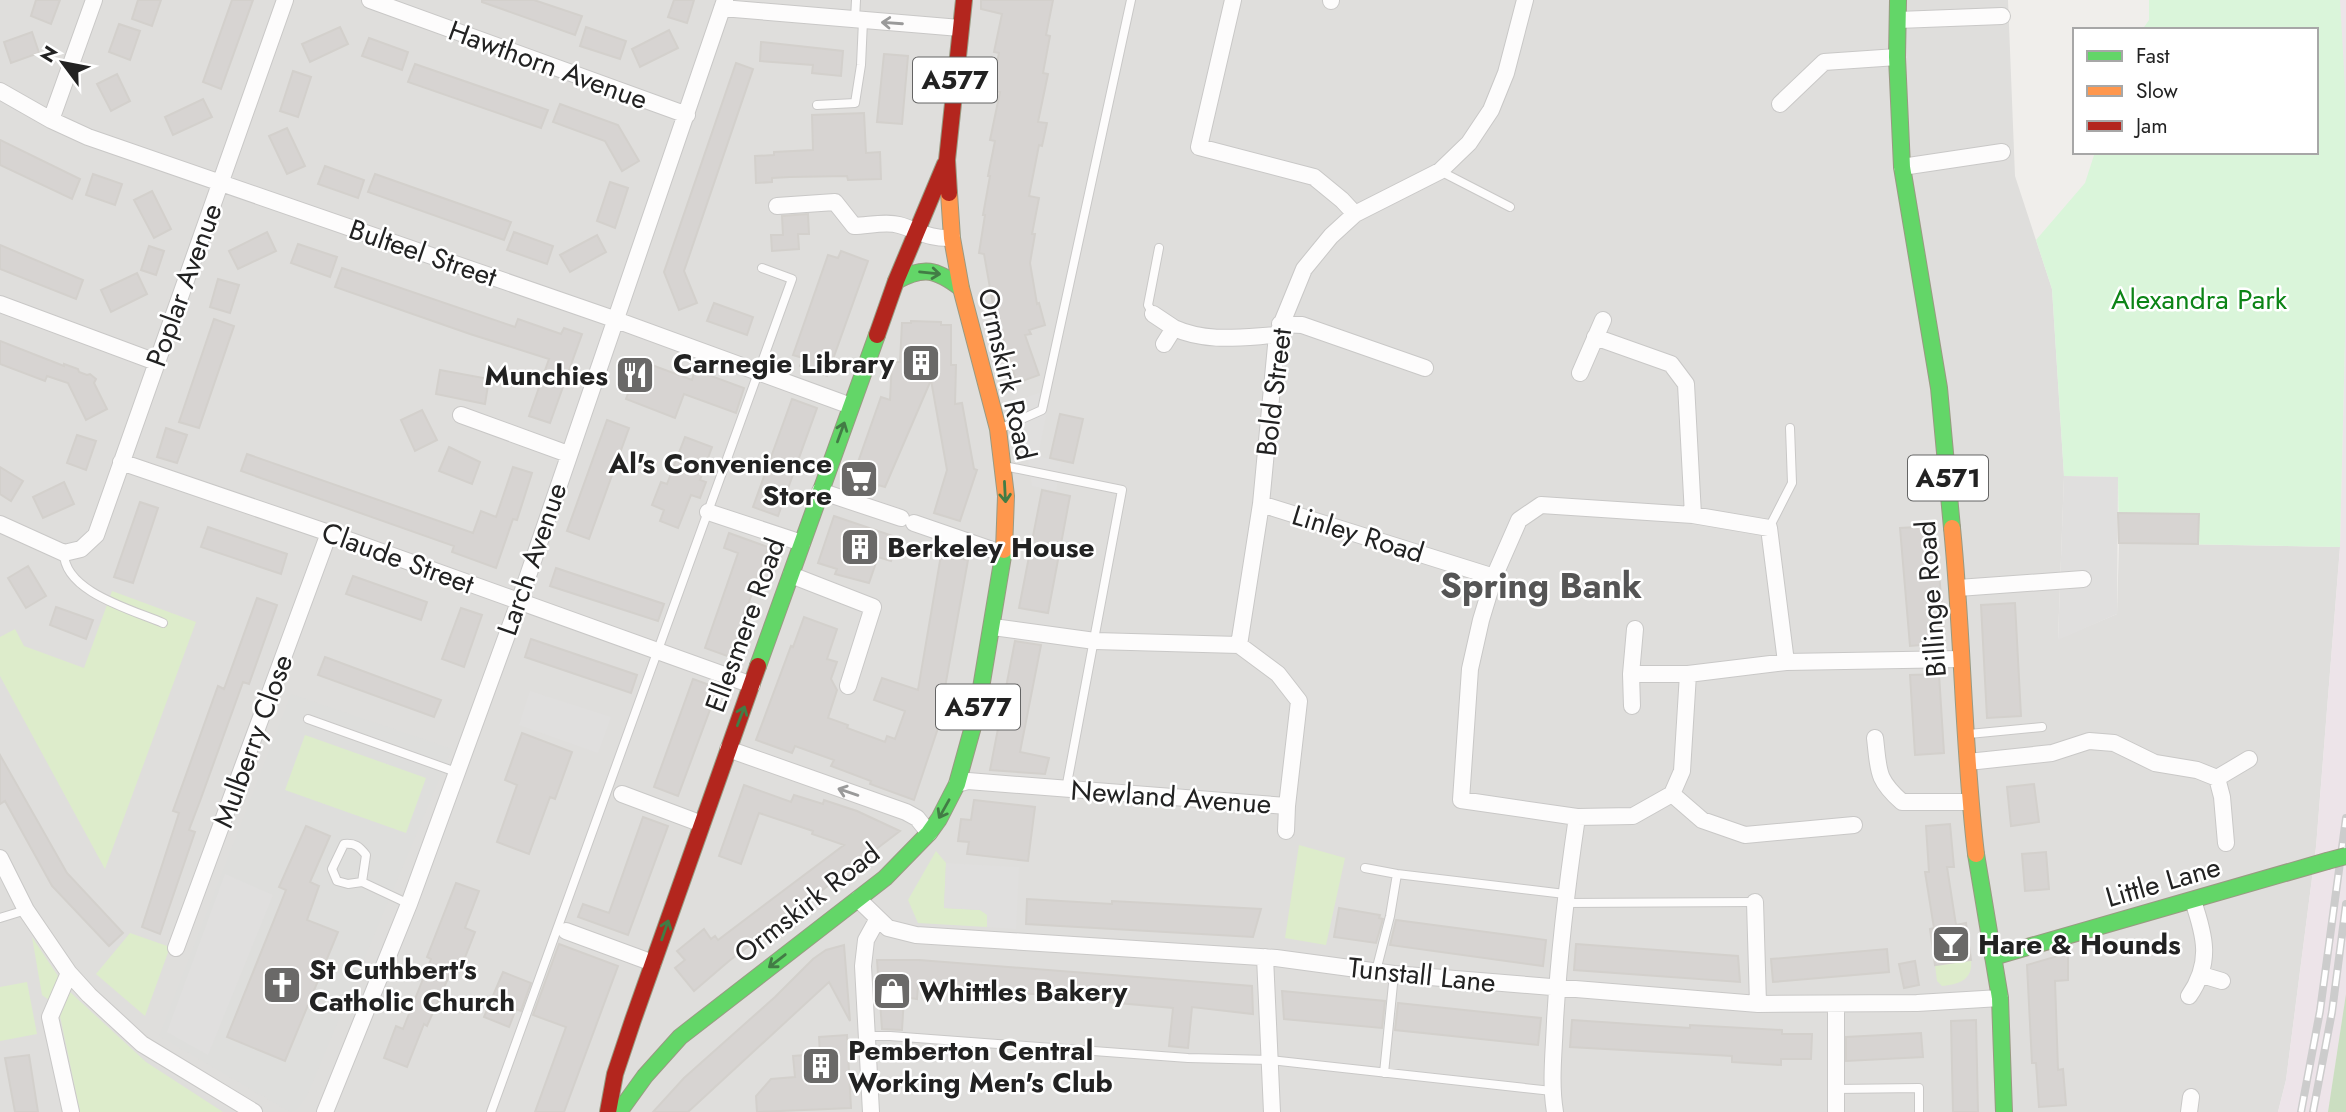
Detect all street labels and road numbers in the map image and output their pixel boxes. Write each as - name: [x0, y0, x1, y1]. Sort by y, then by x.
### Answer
- street label: Hawthorn Avenue: [443, 10, 653, 120]
- road number: A577: [913, 58, 997, 102]
- street label: Poplar Avenue: [136, 198, 232, 372]
- street label: Bulteel Street: [344, 209, 503, 298]
- street label: Ormskirk Road: [967, 284, 1047, 464]
- street label: Bold Street: [1246, 325, 1302, 458]
- road number: A571: [1908, 456, 1988, 500]
- street label: Larch Avenue: [487, 477, 577, 641]
- street label: Linley Road: [1287, 494, 1429, 574]
- street label: Claude Street: [316, 511, 480, 605]
- street label: Billinge Road: [1905, 519, 1957, 679]
- street label: Ellesmere Road: [695, 532, 795, 718]
- street label: Mulberry Close: [203, 649, 303, 833]
- road number: A577: [936, 684, 1020, 730]
- street label: Newland Avenue: [1069, 770, 1273, 824]
- street label: Ormskirk Road: [725, 833, 889, 973]
- street label: Little Lane: [2101, 846, 2225, 918]
- street label: Tunstall Lane: [1346, 947, 1498, 1003]

